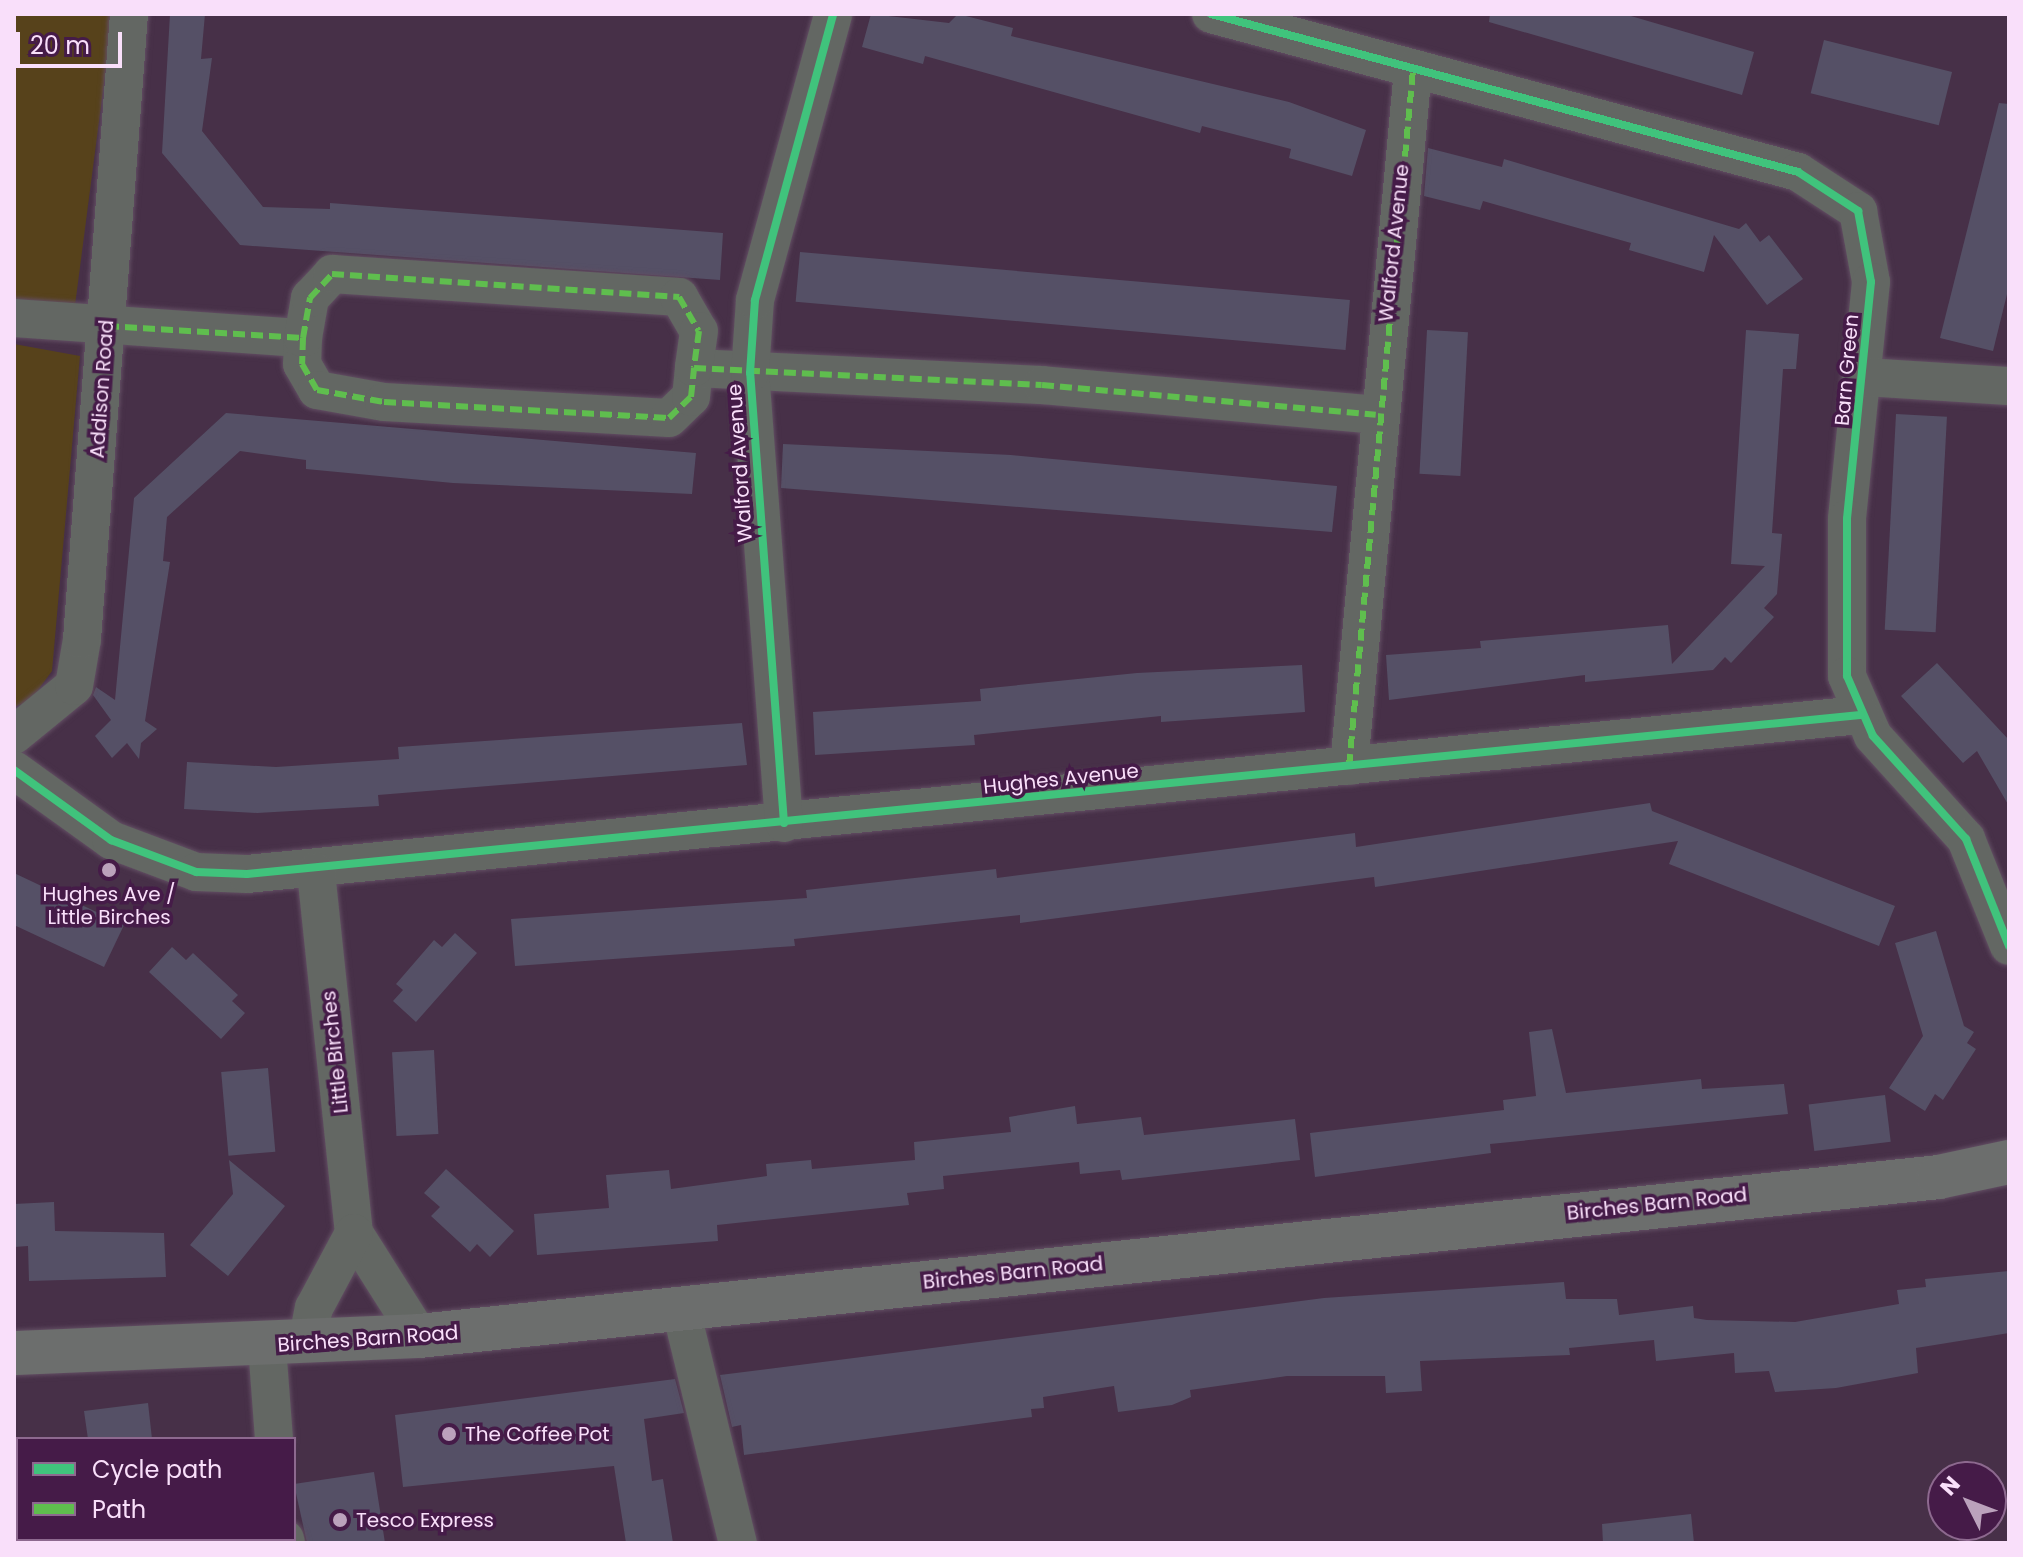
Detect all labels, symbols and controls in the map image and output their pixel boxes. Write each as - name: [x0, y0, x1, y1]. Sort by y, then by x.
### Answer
- scale bar: [20, 16, 126, 66]
- text: 20 m: [30, 29, 90, 62]
- street label: Walford Avenue: [1374, 163, 1414, 323]
- street label: Barn Green: [1830, 313, 1864, 427]
- street label: Addison Road: [85, 319, 119, 459]
- street label: Walford Avenue: [722, 383, 758, 543]
- street label: Hughes Avenue: [982, 759, 1140, 799]
- marker: Hughes Ave / Little Birches: [100, 861, 118, 879]
- place label: Hughes Ave / Little Birches: [42, 882, 176, 929]
- street label: Little Birches: [317, 989, 353, 1115]
- street label: Birches Barn Road: [1566, 1183, 1748, 1225]
- street label: Birches Barn Road: [922, 1252, 1104, 1294]
- street label: Birches Barn Road: [277, 1321, 459, 1357]
- place label: The Coffee Pot: [465, 1422, 610, 1446]
- marker: The Coffee Pot: [440, 1425, 458, 1443]
- legend: [16, 1437, 296, 1541]
- text: Cycle path: [92, 1453, 222, 1486]
- north arrow: [1927, 1461, 2007, 1541]
- text: N: [1933, 1469, 1967, 1502]
- text: Path: [92, 1493, 146, 1526]
- place label: Tesco Express: [356, 1508, 494, 1532]
- marker: Tesco Express: [331, 1511, 349, 1529]

